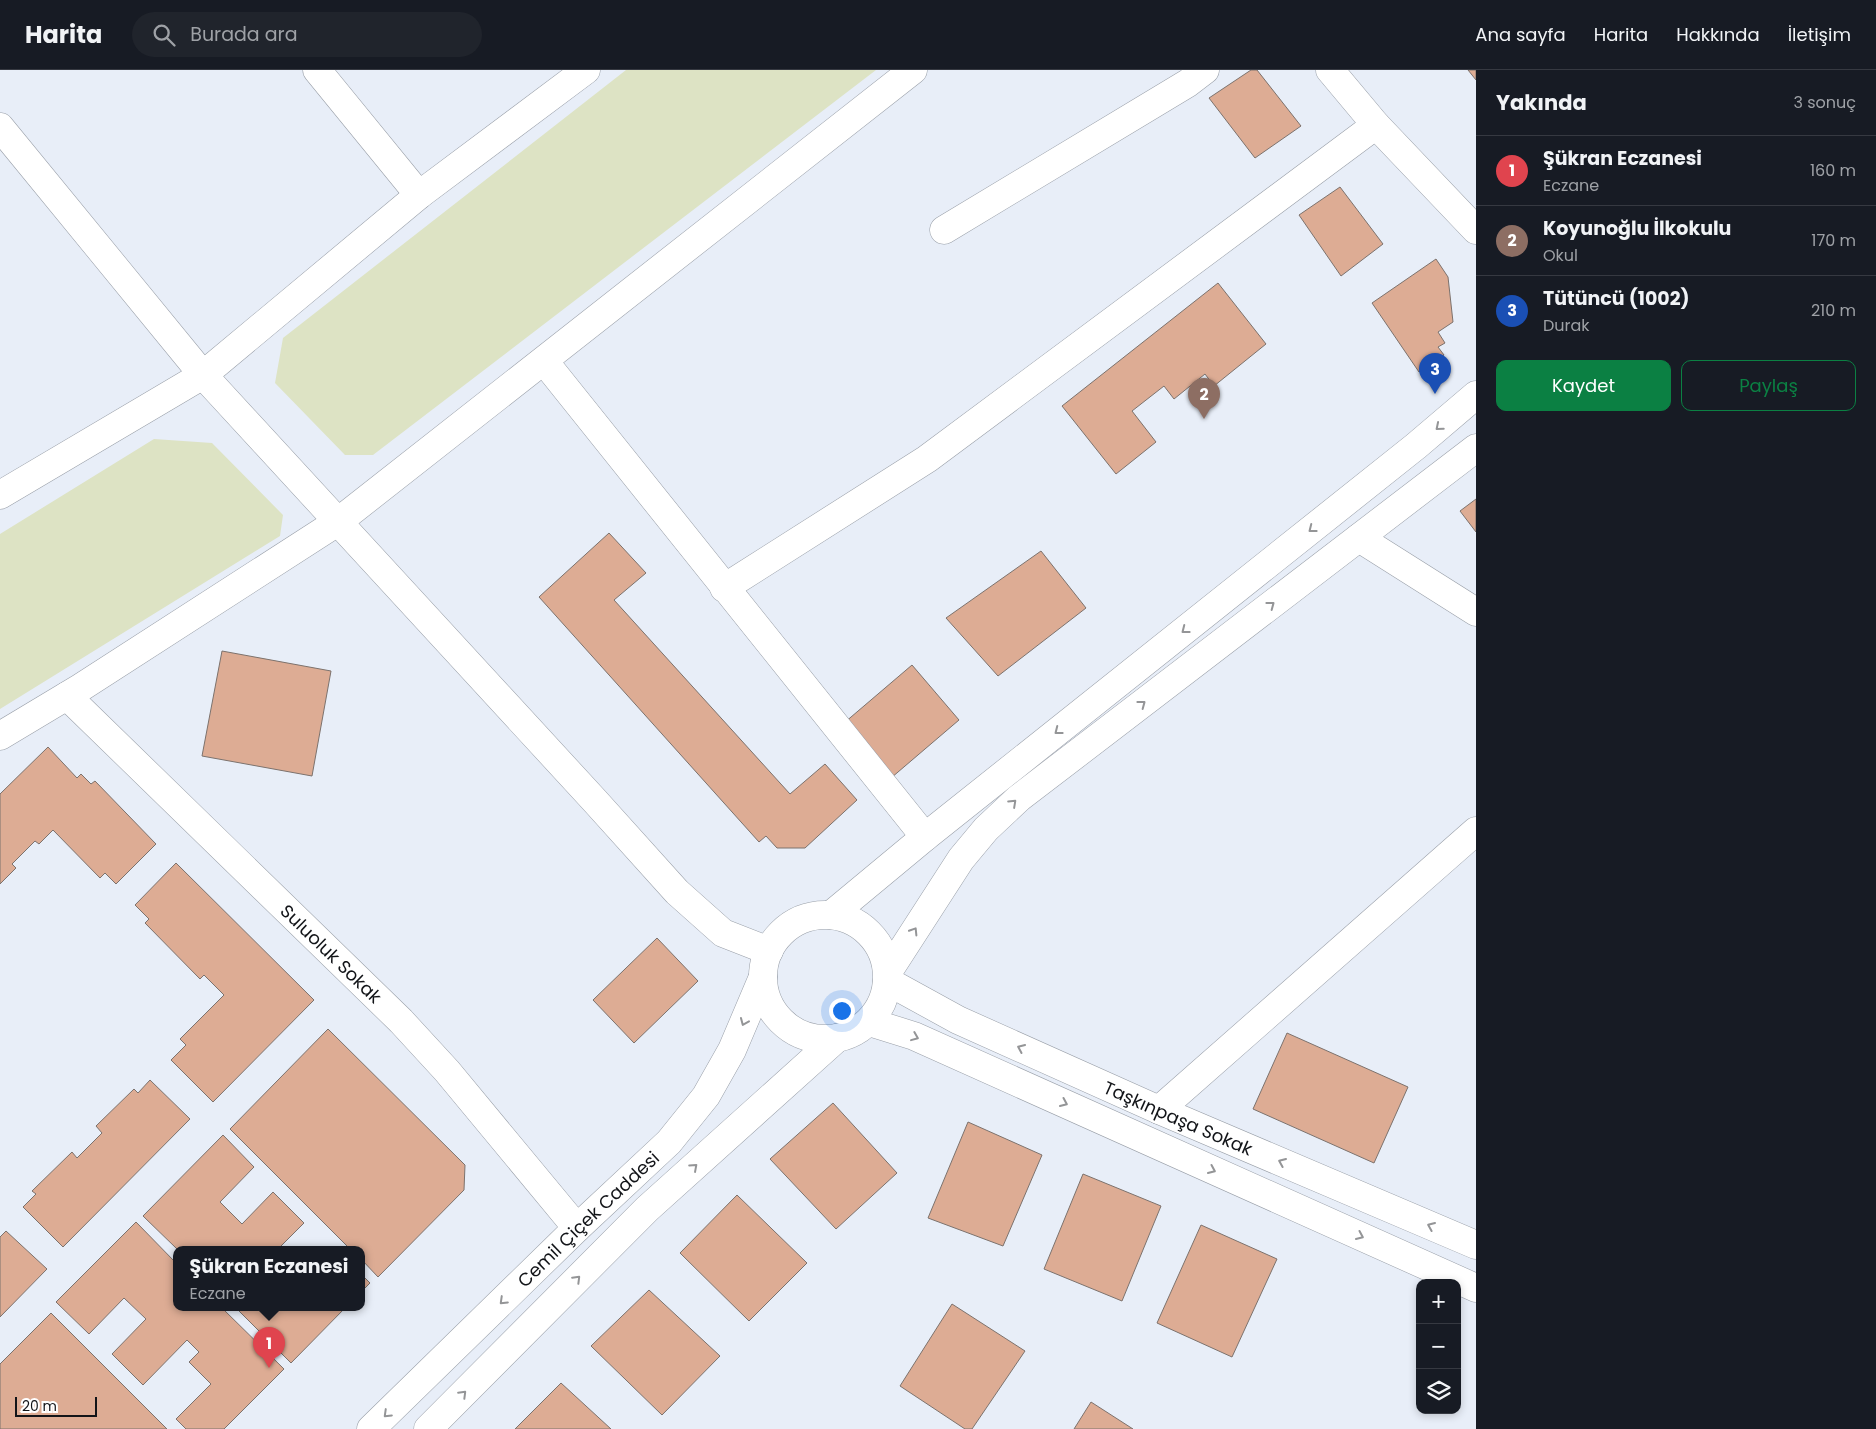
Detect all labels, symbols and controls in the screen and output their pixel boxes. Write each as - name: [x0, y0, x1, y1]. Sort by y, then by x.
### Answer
- search box: [132, 12, 482, 57]
- text: Harita: [25, 18, 102, 51]
- icon: search: [150, 21, 178, 49]
- text: Burada ara: [190, 21, 298, 48]
- text: Ana sayfa: [1475, 22, 1566, 47]
- text: Harita: [1594, 22, 1648, 47]
- text: Hakkında: [1676, 22, 1760, 47]
- text: İletişim: [1788, 22, 1851, 47]
- text: Yakında: [1496, 88, 1587, 117]
- text: 3 sonuç: [1794, 91, 1856, 114]
- text: Şükran Eczanesi: [1543, 145, 1702, 172]
- text: 1: [1509, 159, 1515, 182]
- text: 160 m: [1810, 159, 1856, 182]
- text: Eczane: [1543, 174, 1599, 197]
- text: Koyunoğlu İlkokulu: [1543, 215, 1731, 242]
- text: 2: [1507, 229, 1517, 252]
- text: 170 m: [1811, 229, 1856, 252]
- text: Okul: [1543, 244, 1578, 267]
- text: Tütüncü (1002): [1543, 285, 1690, 312]
- text: 3: [1507, 299, 1517, 322]
- text: 210 m: [1811, 299, 1856, 322]
- text: Durak: [1543, 314, 1590, 337]
- pin: 3: [1419, 353, 1451, 394]
- button: Kaydet: [1496, 360, 1671, 411]
- button: Paylaş: [1681, 360, 1856, 411]
- pin: 2: [1188, 378, 1220, 419]
- one-way arrow: [1436, 422, 1445, 431]
- one-way arrow: [1309, 523, 1318, 532]
- one-way arrow: [1265, 603, 1274, 611]
- one-way arrow: [1181, 624, 1191, 633]
- one-way arrow: [1136, 701, 1146, 710]
- one-way arrow: [1055, 726, 1064, 734]
- one-way arrow: [1008, 800, 1017, 809]
- street label: Suluoluk Sokak: [275, 898, 388, 1009]
- one-way arrow: [907, 927, 917, 936]
- your location: [829, 998, 855, 1024]
- one-way arrow: [740, 1017, 751, 1026]
- one-way arrow: [910, 1031, 919, 1041]
- one-way arrow: [1017, 1044, 1026, 1055]
- street label: Taşkınpaşa Sokak: [1100, 1074, 1257, 1161]
- one-way arrow: [1059, 1097, 1068, 1108]
- street label: Cemil Çiçek Caddesi: [511, 1145, 664, 1292]
- one-way arrow: [1278, 1158, 1287, 1169]
- one-way arrow: [1207, 1163, 1216, 1174]
- one-way arrow: [689, 1164, 698, 1173]
- one-way arrow: [1427, 1222, 1436, 1233]
- one-way arrow: [1355, 1230, 1364, 1241]
- popup: [173, 1246, 365, 1311]
- text: Şükran Eczanesi: [190, 1253, 348, 1280]
- one-way arrow: [572, 1276, 581, 1285]
- map controls: [1416, 1279, 1461, 1414]
- button: +: [1416, 1279, 1461, 1324]
- text: Eczane: [190, 1282, 246, 1305]
- one-way arrow: [500, 1295, 509, 1304]
- button: −: [1416, 1324, 1461, 1369]
- pin: 1: [253, 1327, 285, 1368]
- button: layers: [1416, 1369, 1461, 1414]
- one-way arrow: [457, 1391, 466, 1400]
- scale bar: [15, 1394, 98, 1417]
- text: 20 m: [22, 1396, 57, 1416]
- one-way arrow: [383, 1408, 392, 1417]

